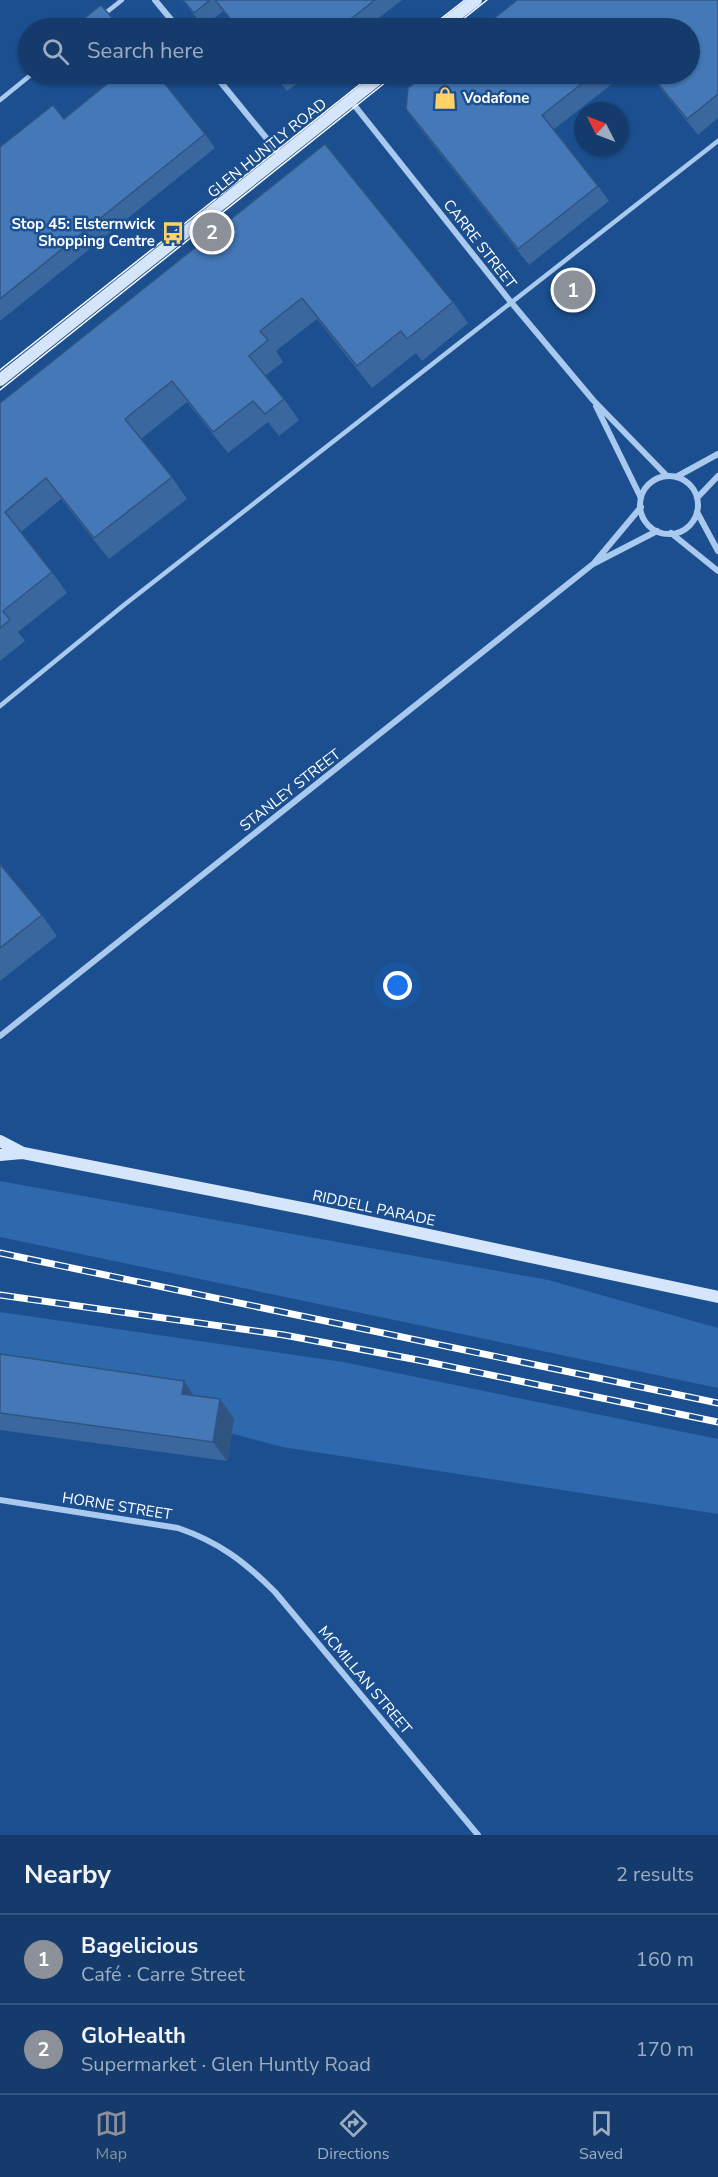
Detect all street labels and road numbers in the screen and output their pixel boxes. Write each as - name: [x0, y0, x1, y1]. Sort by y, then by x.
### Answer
- street label: GLEN HUNTLY ROAD: [203, 94, 331, 202]
- street label: CARRE STREET: [439, 195, 521, 293]
- street label: STANLEY STREET: [235, 744, 345, 836]
- street label: RIDDELL PARADE: [311, 1185, 437, 1231]
- street label: HORNE STREET: [61, 1487, 173, 1525]
- street label: MCMILLAN STREET: [314, 1622, 416, 1738]

